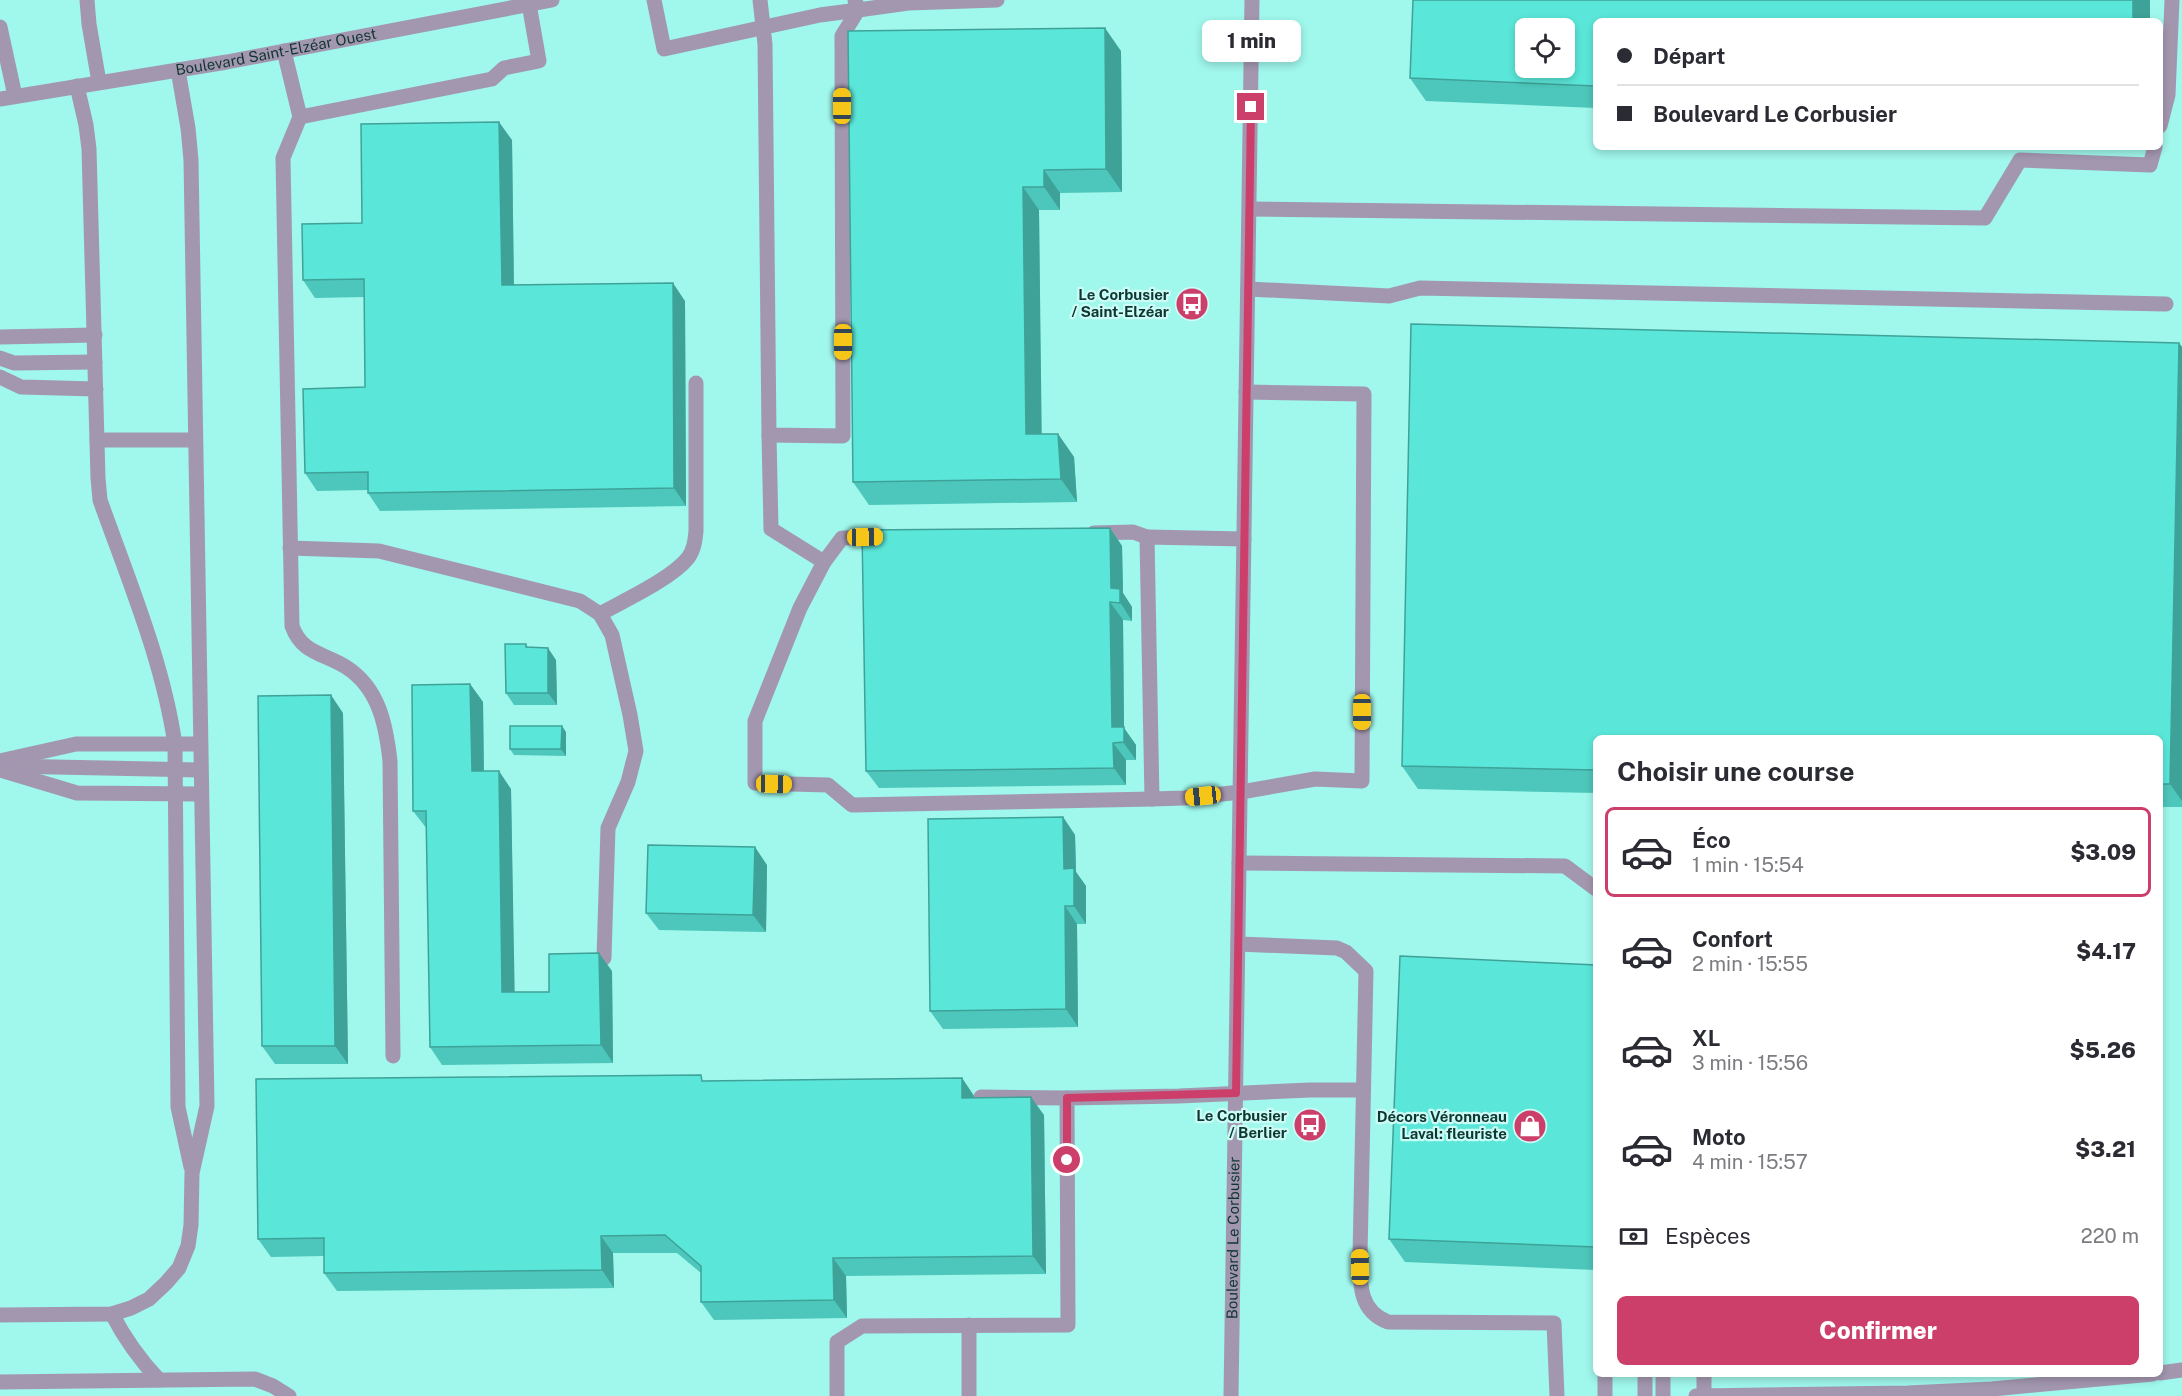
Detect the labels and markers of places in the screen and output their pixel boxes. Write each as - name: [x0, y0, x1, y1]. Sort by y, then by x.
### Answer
- place label: Le Corbusier / Saint-Elzéar: [1071, 286, 1169, 320]
- bus stop icon: Le Corbusier / Saint-Elzéar: [1174, 286, 1210, 322]
- place label: Le Corbusier / Berlier: [1196, 1107, 1287, 1141]
- bus stop icon: Le Corbusier / Berlier: [1292, 1107, 1328, 1143]
- place label: Décors Véronneau Laval: fleuriste: [1377, 1108, 1507, 1142]
- shop icon: Décors Véronneau Laval: fleuriste: [1512, 1108, 1548, 1144]

